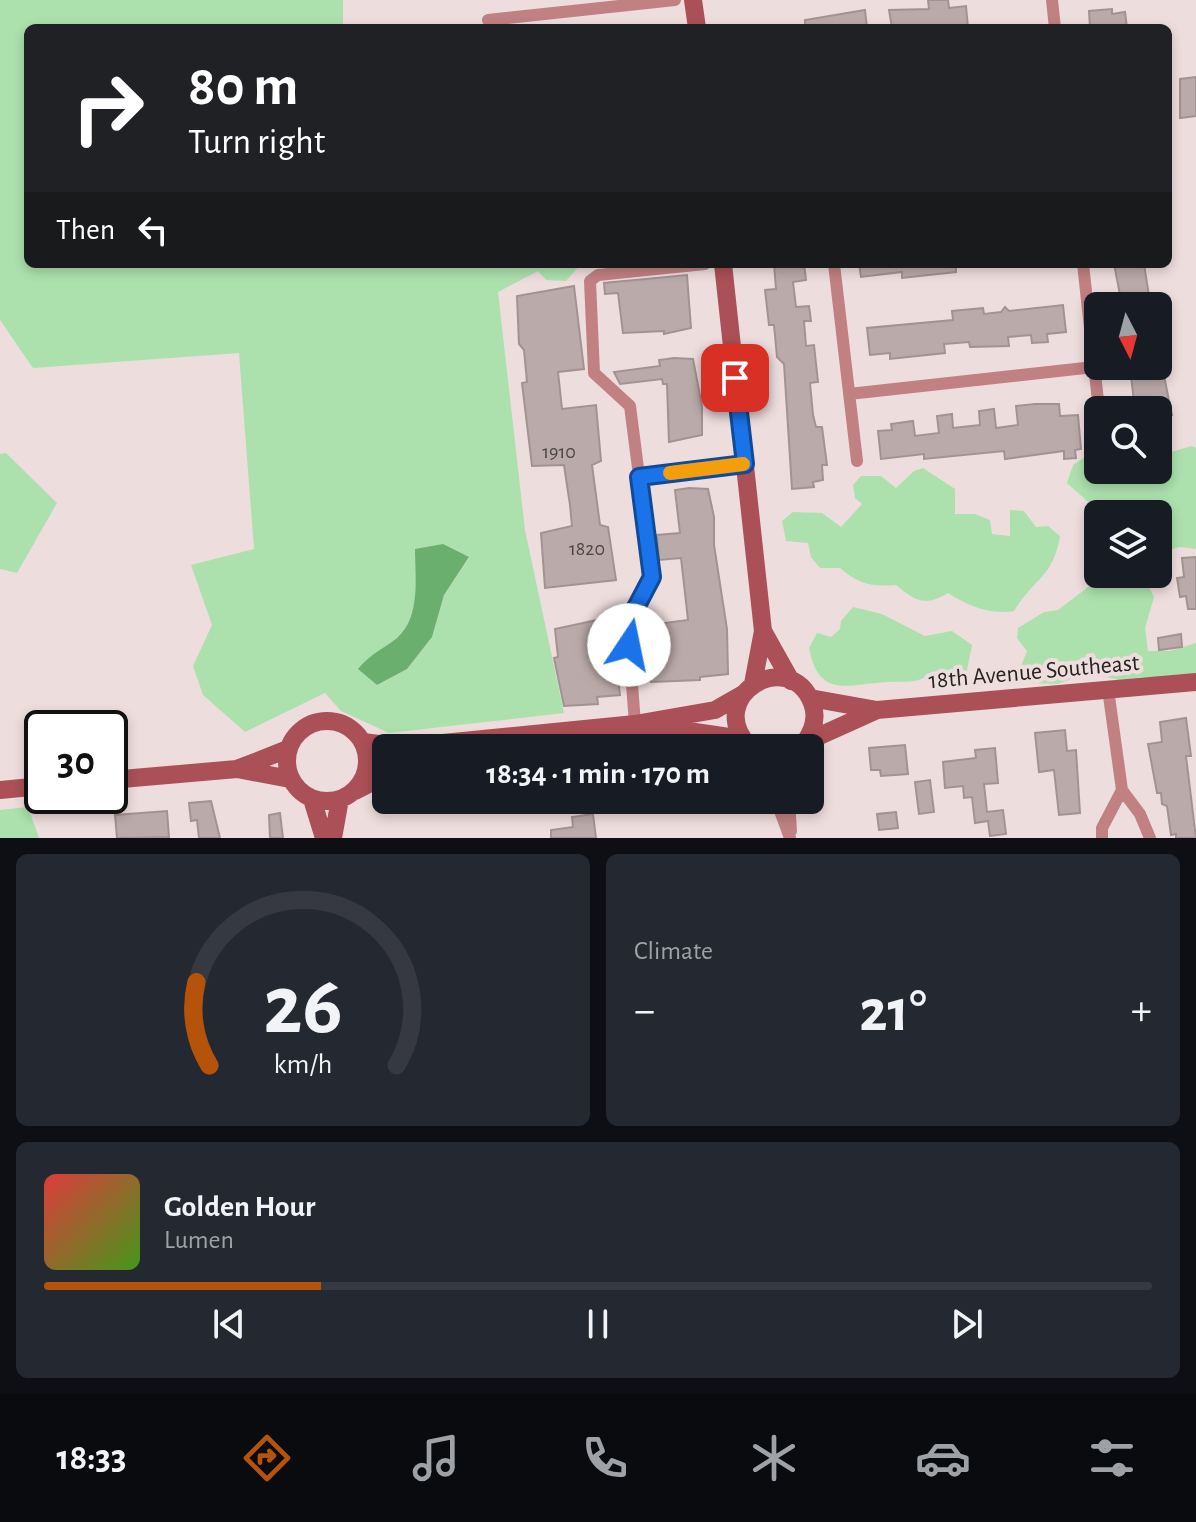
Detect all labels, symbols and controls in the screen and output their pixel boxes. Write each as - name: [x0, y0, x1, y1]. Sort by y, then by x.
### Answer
- icon: right: [56, 56, 160, 160]
- text: 80 m: [188, 59, 298, 115]
- text: Turn right: [188, 124, 325, 160]
- icon: left: [131, 208, 175, 252]
- text: Then: [56, 215, 115, 245]
- north arrow: [1084, 292, 1172, 380]
- map controls: [1084, 292, 1172, 588]
- pin: [701, 344, 769, 412]
- icon: arrive: [713, 356, 757, 400]
- button: search: [1084, 396, 1172, 484]
- house number: 1910: [542, 442, 576, 462]
- button: layers: [1084, 500, 1172, 588]
- house number: 1820: [569, 539, 605, 559]
- position arrow: [587, 603, 671, 687]
- street label: 18th Avenue Southeast: [928, 651, 1141, 693]
- speed limit sign: 30: [24, 710, 128, 814]
- text: 18:34 · 1 min · 170 m: [486, 759, 710, 789]
- text: Climate: [634, 938, 713, 964]
- text: 26: [263, 965, 343, 1049]
- text: 21°: [859, 982, 927, 1042]
- text: −: [634, 989, 655, 1033]
- text: +: [1131, 989, 1152, 1033]
- text: km/h: [274, 1050, 332, 1079]
- text: Golden Hour: [164, 1192, 316, 1222]
- text: Lumen: [164, 1227, 234, 1253]
- icon: previous: [207, 1302, 251, 1346]
- icon: pause: [576, 1302, 620, 1346]
- icon: next: [945, 1302, 989, 1346]
- icon: directions: [239, 1430, 295, 1486]
- icon: music: [408, 1430, 464, 1486]
- icon: phone: [577, 1430, 633, 1486]
- icon: climate: [746, 1430, 802, 1486]
- icon: car: [915, 1430, 971, 1486]
- icon: filters: [1084, 1430, 1140, 1486]
- text: 18:33: [56, 1440, 126, 1476]

